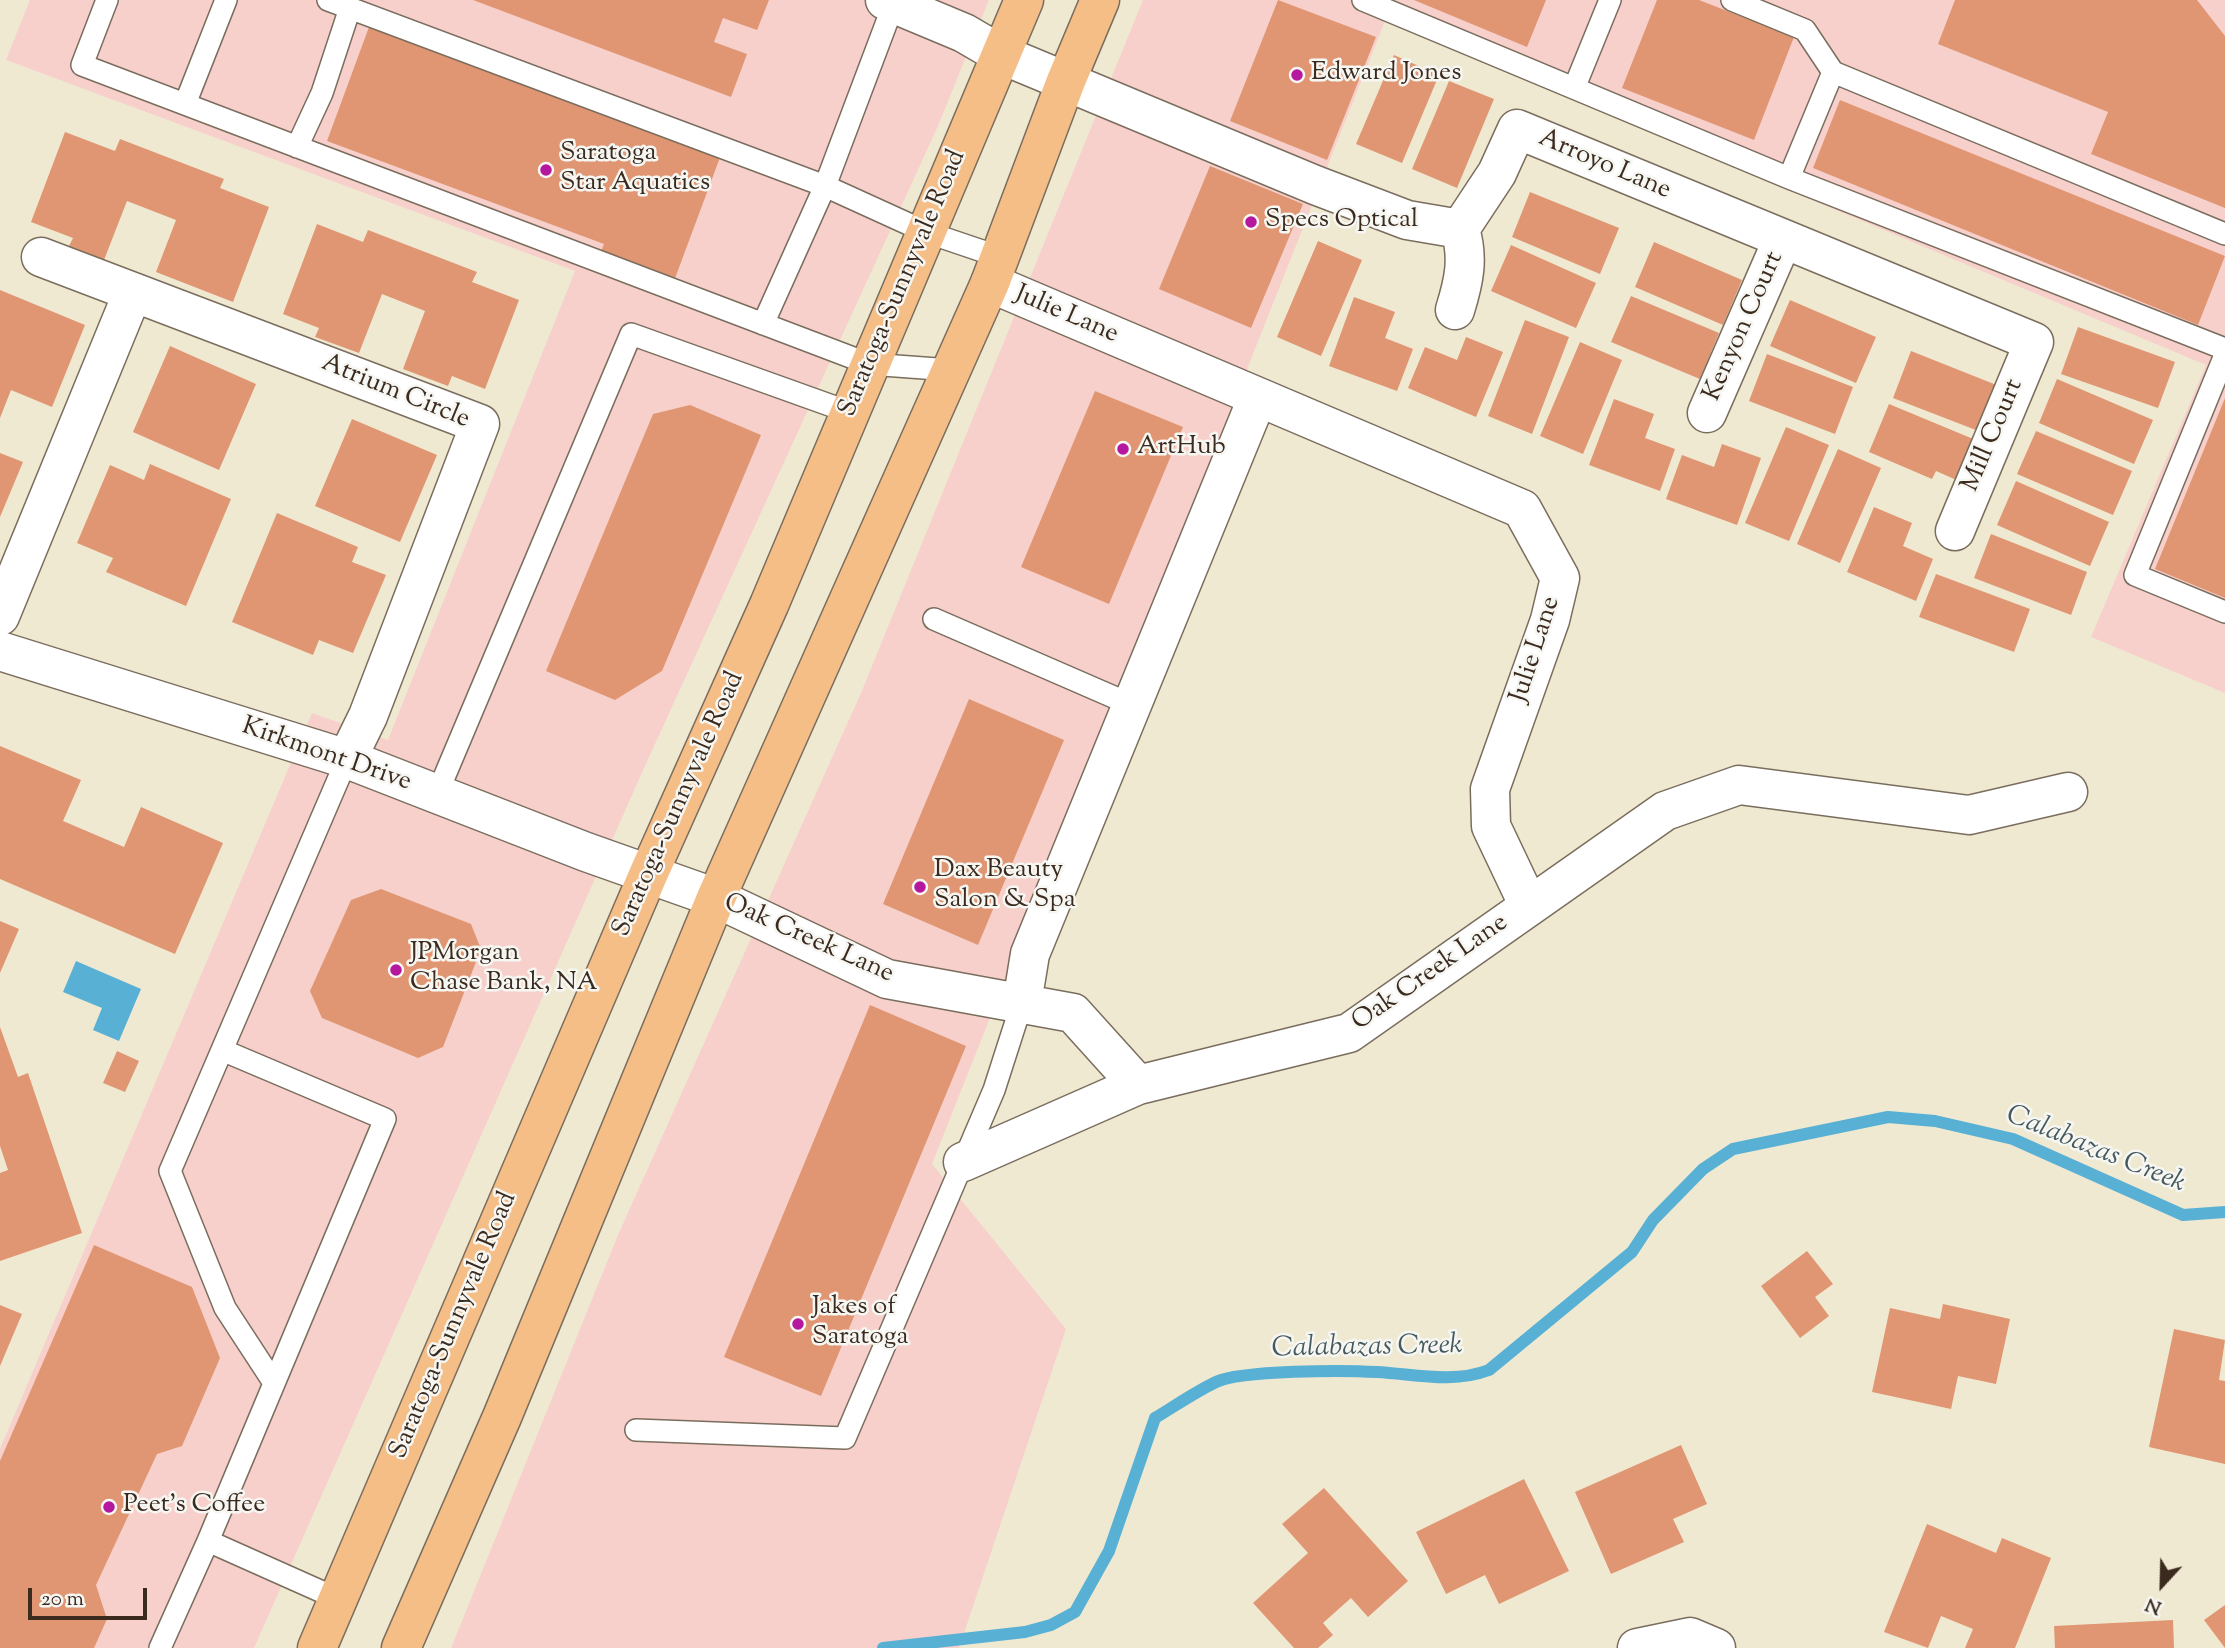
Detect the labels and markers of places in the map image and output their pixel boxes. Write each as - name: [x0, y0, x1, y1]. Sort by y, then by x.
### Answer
- place label: Edward Jones: [1311, 59, 1461, 91]
- marker: Edward Jones: [1289, 67, 1305, 83]
- place label: Saratoga Star Aquatics: [560, 139, 710, 200]
- marker: Saratoga Star Aquatics: [538, 162, 554, 178]
- place label: Specs Optical: [1265, 206, 1418, 238]
- marker: Specs Optical: [1243, 214, 1259, 230]
- place label: ArtHub: [1137, 433, 1226, 465]
- marker: ArtHub: [1115, 441, 1131, 457]
- place label: Dax Beauty Salon & Spa: [934, 856, 1076, 917]
- marker: Dax Beauty Salon & Spa: [912, 879, 928, 895]
- place label: JPMorgan Chase Bank, NA: [410, 939, 598, 1000]
- marker: JPMorgan Chase Bank, NA: [388, 962, 404, 978]
- place label: Jakes of Saratoga: [812, 1293, 908, 1354]
- marker: Jakes of Saratoga: [790, 1316, 806, 1332]
- place label: Peet's Coffee: [123, 1491, 265, 1523]
- marker: Peet's Coffee: [101, 1499, 117, 1515]

